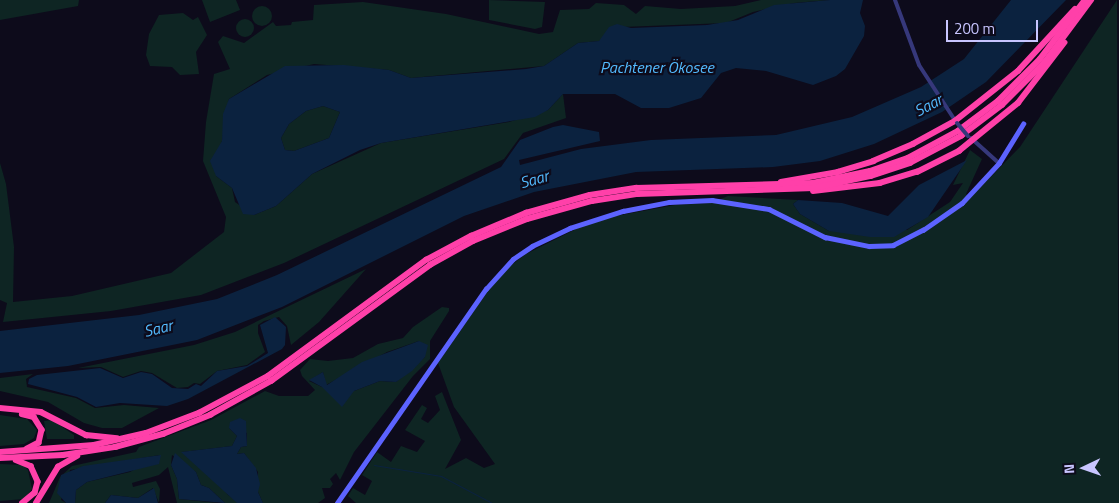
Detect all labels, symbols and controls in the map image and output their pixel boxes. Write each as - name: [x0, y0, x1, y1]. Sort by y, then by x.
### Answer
- scale bar: [949, 10, 1042, 42]
- text: 200 m: [954, 17, 995, 40]
- water label: Pachtener Ökosee: [600, 57, 714, 77]
- water label: Saar: [911, 90, 945, 120]
- water label: Saar: [517, 166, 551, 192]
- water label: Saar: [142, 315, 174, 341]
- north arrow: [1059, 443, 1109, 493]
- text: N: [1058, 463, 1079, 474]

